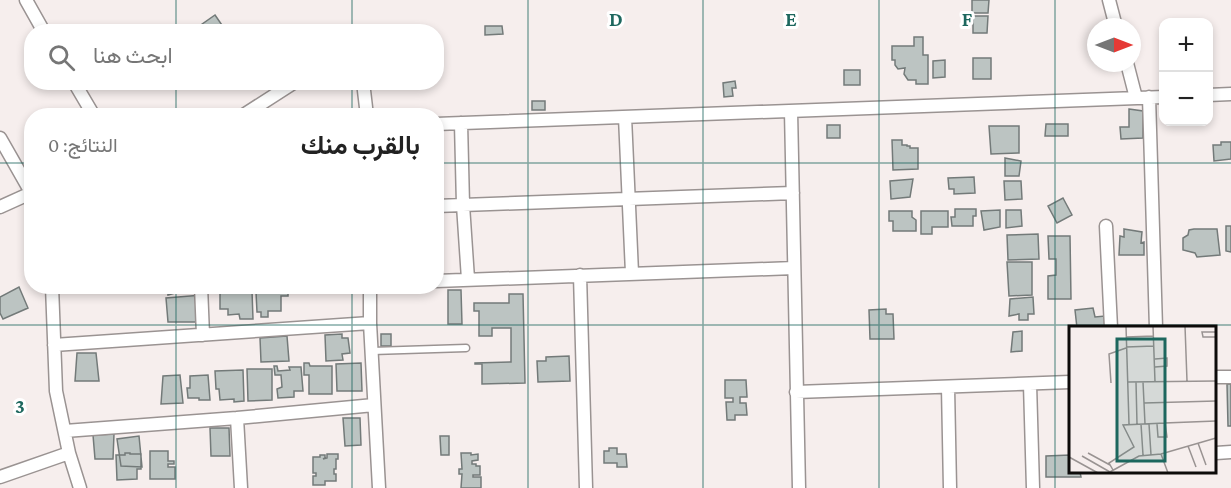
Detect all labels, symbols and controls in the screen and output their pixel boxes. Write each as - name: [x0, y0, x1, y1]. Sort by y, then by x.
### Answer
- text: D: [609, 8, 623, 30]
- text: E: [785, 8, 797, 30]
- text: F: [962, 8, 973, 30]
- north arrow: [1087, 18, 1141, 72]
- map controls: [1159, 18, 1213, 126]
- button: +: [1159, 18, 1213, 72]
- search box: [24, 24, 444, 90]
- icon: search: [45, 41, 78, 74]
- text: ابحث هنا: [93, 43, 173, 68]
- button: −: [1159, 72, 1213, 126]
- text: بالقرب منك: [301, 131, 420, 160]
- text: النتائج: 0: [48, 134, 118, 156]
- inset map: [1069, 326, 1216, 473]
- text: 3: [15, 395, 25, 417]

